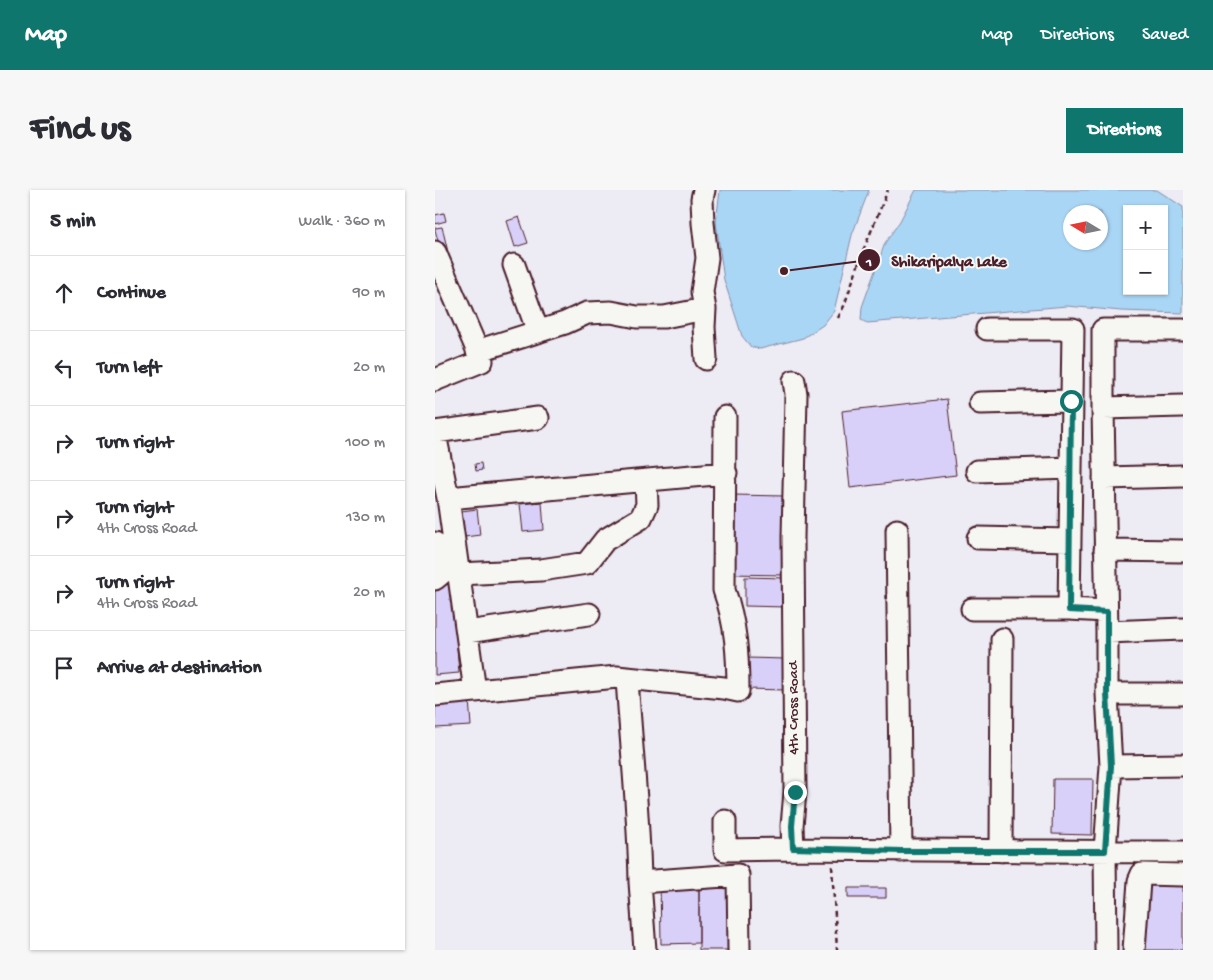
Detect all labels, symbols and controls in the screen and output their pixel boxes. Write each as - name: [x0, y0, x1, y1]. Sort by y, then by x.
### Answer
- text: Map: [25, 21, 67, 50]
- text: Map: [981, 25, 1013, 46]
- text: Directions: [1041, 25, 1114, 46]
- text: Saved: [1142, 25, 1188, 46]
- button: Directions: [1066, 108, 1183, 153]
- text: Find us: [30, 110, 130, 151]
- north arrow: [1063, 205, 1108, 250]
- map controls: [1123, 205, 1168, 295]
- button: +: [1123, 205, 1168, 250]
- text: 5 min: [50, 210, 95, 235]
- text: Walk · 360 m: [299, 213, 385, 232]
- callout: Shikaripalya Lake: [857, 245, 1017, 276]
- button: −: [1123, 250, 1168, 295]
- text: 1: [865, 254, 872, 272]
- text: Shikaripalya Lake: [891, 254, 1008, 273]
- icon: ahead: [50, 279, 78, 307]
- text: Continue: [97, 282, 166, 305]
- text: 90 m: [353, 284, 385, 303]
- icon: left: [50, 354, 78, 382]
- text: Turn left: [97, 357, 161, 380]
- text: 20 m: [353, 359, 385, 378]
- route start: [1060, 390, 1083, 413]
- icon: right: [50, 429, 78, 457]
- text: Turn right: [97, 432, 173, 455]
- text: 100 m: [345, 434, 385, 453]
- text: Turn right: [97, 497, 173, 520]
- icon: right: [50, 504, 78, 532]
- text: 130 m: [346, 509, 385, 528]
- text: 4th Cross Road: [97, 520, 197, 539]
- text: Turn right: [97, 572, 173, 595]
- icon: right: [50, 579, 78, 607]
- text: 20 m: [353, 584, 385, 603]
- text: 4th Cross Road: [97, 595, 197, 614]
- icon: arrive: [50, 654, 78, 682]
- text: Arrive at destination: [97, 657, 261, 680]
- street label: 4th Cross Road: [785, 660, 803, 755]
- route end: [784, 781, 807, 804]

